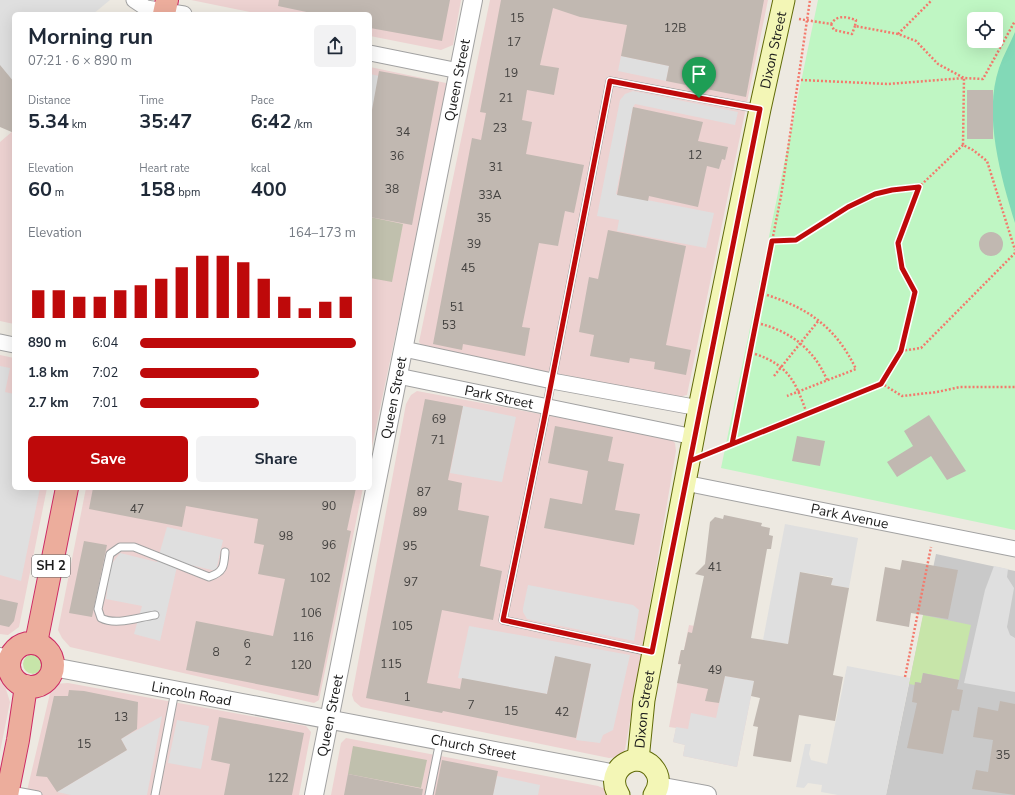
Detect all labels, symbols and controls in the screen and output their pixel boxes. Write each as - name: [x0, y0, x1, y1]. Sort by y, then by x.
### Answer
- house number: 15: [510, 10, 524, 26]
- street label: Dixon Street: [755, 10, 791, 90]
- map controls: [967, 12, 1003, 48]
- button: locate: [967, 12, 1003, 48]
- house number: 12B: [664, 20, 686, 36]
- text: Morning run: [28, 22, 153, 52]
- button: share: [314, 25, 356, 67]
- house number: 17: [507, 34, 521, 50]
- street label: Queen Street: [439, 37, 474, 123]
- text: 07:21 · 6 × 890 m: [28, 52, 132, 70]
- pin: [682, 57, 716, 98]
- icon: arrive: [688, 63, 710, 85]
- house number: 19: [504, 65, 518, 81]
- house number: 21: [499, 90, 513, 106]
- text: Distance: [28, 93, 71, 108]
- text: Time: [139, 93, 164, 108]
- text: Pace: [251, 93, 274, 108]
- text: 5.34: [28, 108, 69, 135]
- text: 35:47: [139, 108, 192, 135]
- text: 6:42: [251, 108, 292, 135]
- text: km: [69, 117, 87, 132]
- text: /km: [292, 117, 312, 132]
- house number: 23: [493, 120, 507, 136]
- house number: 34: [396, 124, 410, 140]
- house number: 12: [688, 147, 702, 163]
- house number: 36: [390, 148, 404, 164]
- house number: 31: [489, 159, 503, 175]
- text: Elevation: [28, 161, 74, 176]
- text: Heart rate: [139, 161, 190, 176]
- text: kcal: [251, 161, 270, 176]
- text: 60: [28, 176, 52, 203]
- text: 158: [139, 176, 175, 203]
- text: 400: [251, 176, 287, 203]
- house number: 38: [385, 181, 399, 197]
- text: m: [52, 185, 64, 200]
- text: bpm: [175, 185, 200, 200]
- house number: 33A: [478, 187, 502, 203]
- house number: 35: [477, 210, 491, 226]
- text: Elevation: [28, 224, 82, 242]
- text: 164–173 m: [288, 224, 356, 242]
- house number: 39: [467, 236, 481, 252]
- house number: 45: [461, 260, 475, 276]
- house number: 51: [450, 299, 464, 315]
- house number: 53: [442, 317, 456, 333]
- text: 890 m: [28, 334, 66, 352]
- text: 6:04: [92, 334, 118, 352]
- street label: Queen Street: [376, 355, 411, 441]
- text: 1.8 km: [28, 364, 69, 382]
- text: 7:02: [92, 364, 118, 382]
- street label: Park Street: [463, 380, 535, 413]
- text: 2.7 km: [28, 394, 69, 412]
- text: 7:01: [92, 394, 118, 412]
- house number: 69: [432, 411, 446, 427]
- house number: 71: [431, 432, 445, 448]
- button: Save: [28, 436, 188, 482]
- button: Share: [196, 436, 356, 482]
- house number: 87: [417, 484, 431, 500]
- house number: 90: [322, 498, 336, 514]
- street label: Park Avenue: [809, 499, 890, 533]
- house number: 47: [130, 501, 144, 517]
- house number: 89: [413, 504, 427, 520]
- house number: 98: [279, 528, 293, 544]
- house number: 96: [322, 537, 336, 553]
- house number: 95: [403, 538, 417, 554]
- road number: SH 2: [32, 555, 70, 577]
- house number: 41: [708, 559, 722, 575]
- house number: 102: [309, 570, 331, 586]
- house number: 97: [404, 574, 418, 590]
- house number: 106: [300, 605, 322, 621]
- house number: 105: [391, 618, 413, 634]
- house number: 116: [292, 629, 314, 645]
- house number: 6: [243, 636, 251, 652]
- house number: 8: [212, 644, 220, 660]
- house number: 2: [244, 653, 252, 669]
- house number: 115: [380, 656, 402, 672]
- house number: 120: [290, 657, 312, 673]
- house number: 49: [708, 662, 722, 678]
- street label: Dixon Street: [630, 669, 659, 749]
- street label: Queen Street: [312, 673, 347, 758]
- street label: Lincoln Road: [150, 676, 233, 710]
- house number: 1: [403, 689, 411, 705]
- house number: 7: [467, 697, 475, 713]
- house number: 15: [504, 703, 518, 719]
- house number: 42: [555, 704, 569, 720]
- house number: 13: [114, 709, 128, 725]
- street label: Church Street: [429, 730, 518, 764]
- house number: 15: [77, 736, 91, 752]
- house number: 35: [996, 747, 1010, 763]
- house number: 122: [267, 770, 289, 786]

